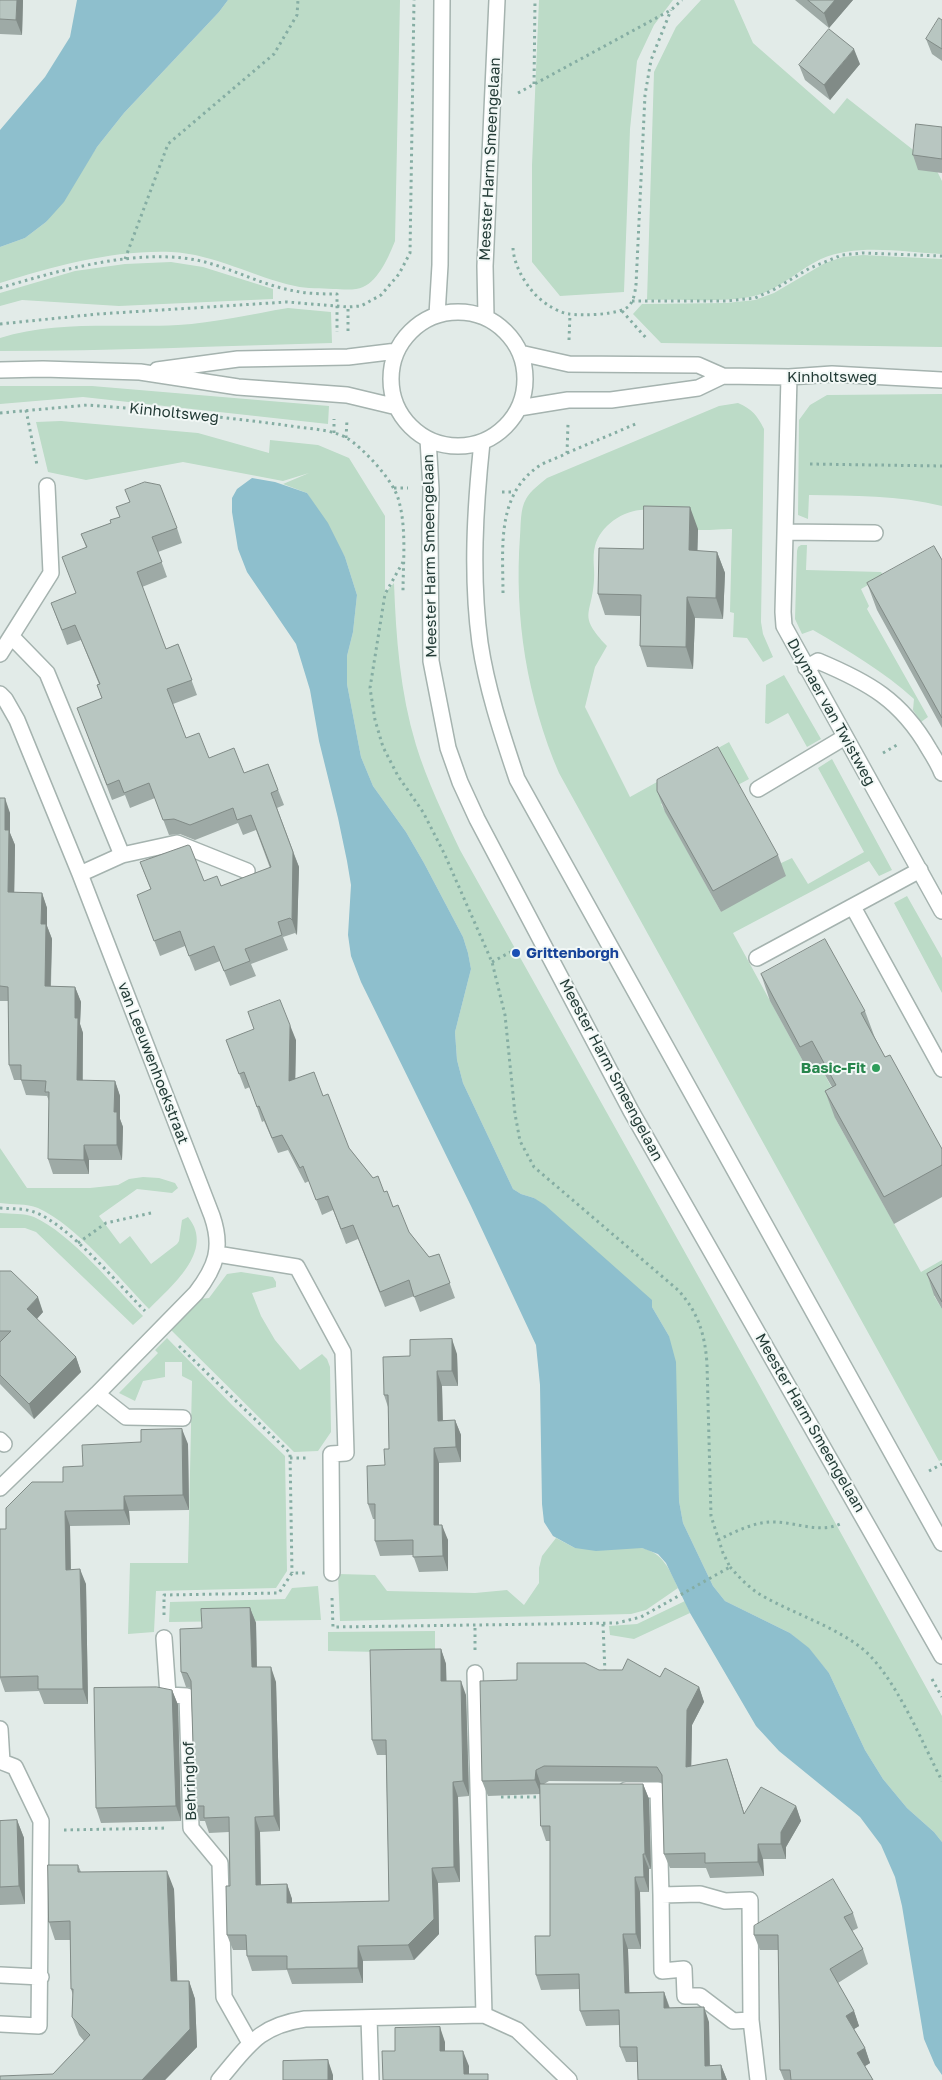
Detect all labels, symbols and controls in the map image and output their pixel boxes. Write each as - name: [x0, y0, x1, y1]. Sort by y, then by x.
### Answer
- street label: Meester Harm Smeengelaan: [476, 57, 504, 261]
- street label: Kinholtsweg: [787, 368, 877, 386]
- street label: Kinholtsweg: [128, 399, 220, 427]
- street label: Meester Harm Smeengelaan: [419, 454, 441, 658]
- street label: Duymaer van Twistweg: [783, 635, 879, 789]
- place label: Grittenborgh: [526, 944, 619, 962]
- marker: Grittenborgh: [510, 947, 522, 959]
- street label: Meester Harm Smeengelaan: [555, 976, 667, 1164]
- street label: van Leeuwenhoekstraat: [114, 979, 192, 1147]
- place label: Basic-Fit: [801, 1059, 866, 1077]
- marker: Basic-Fit: [870, 1062, 882, 1074]
- street label: Meester Harm Smeengelaan: [751, 1330, 869, 1516]
- street label: Behringhof: [180, 1741, 200, 1821]

